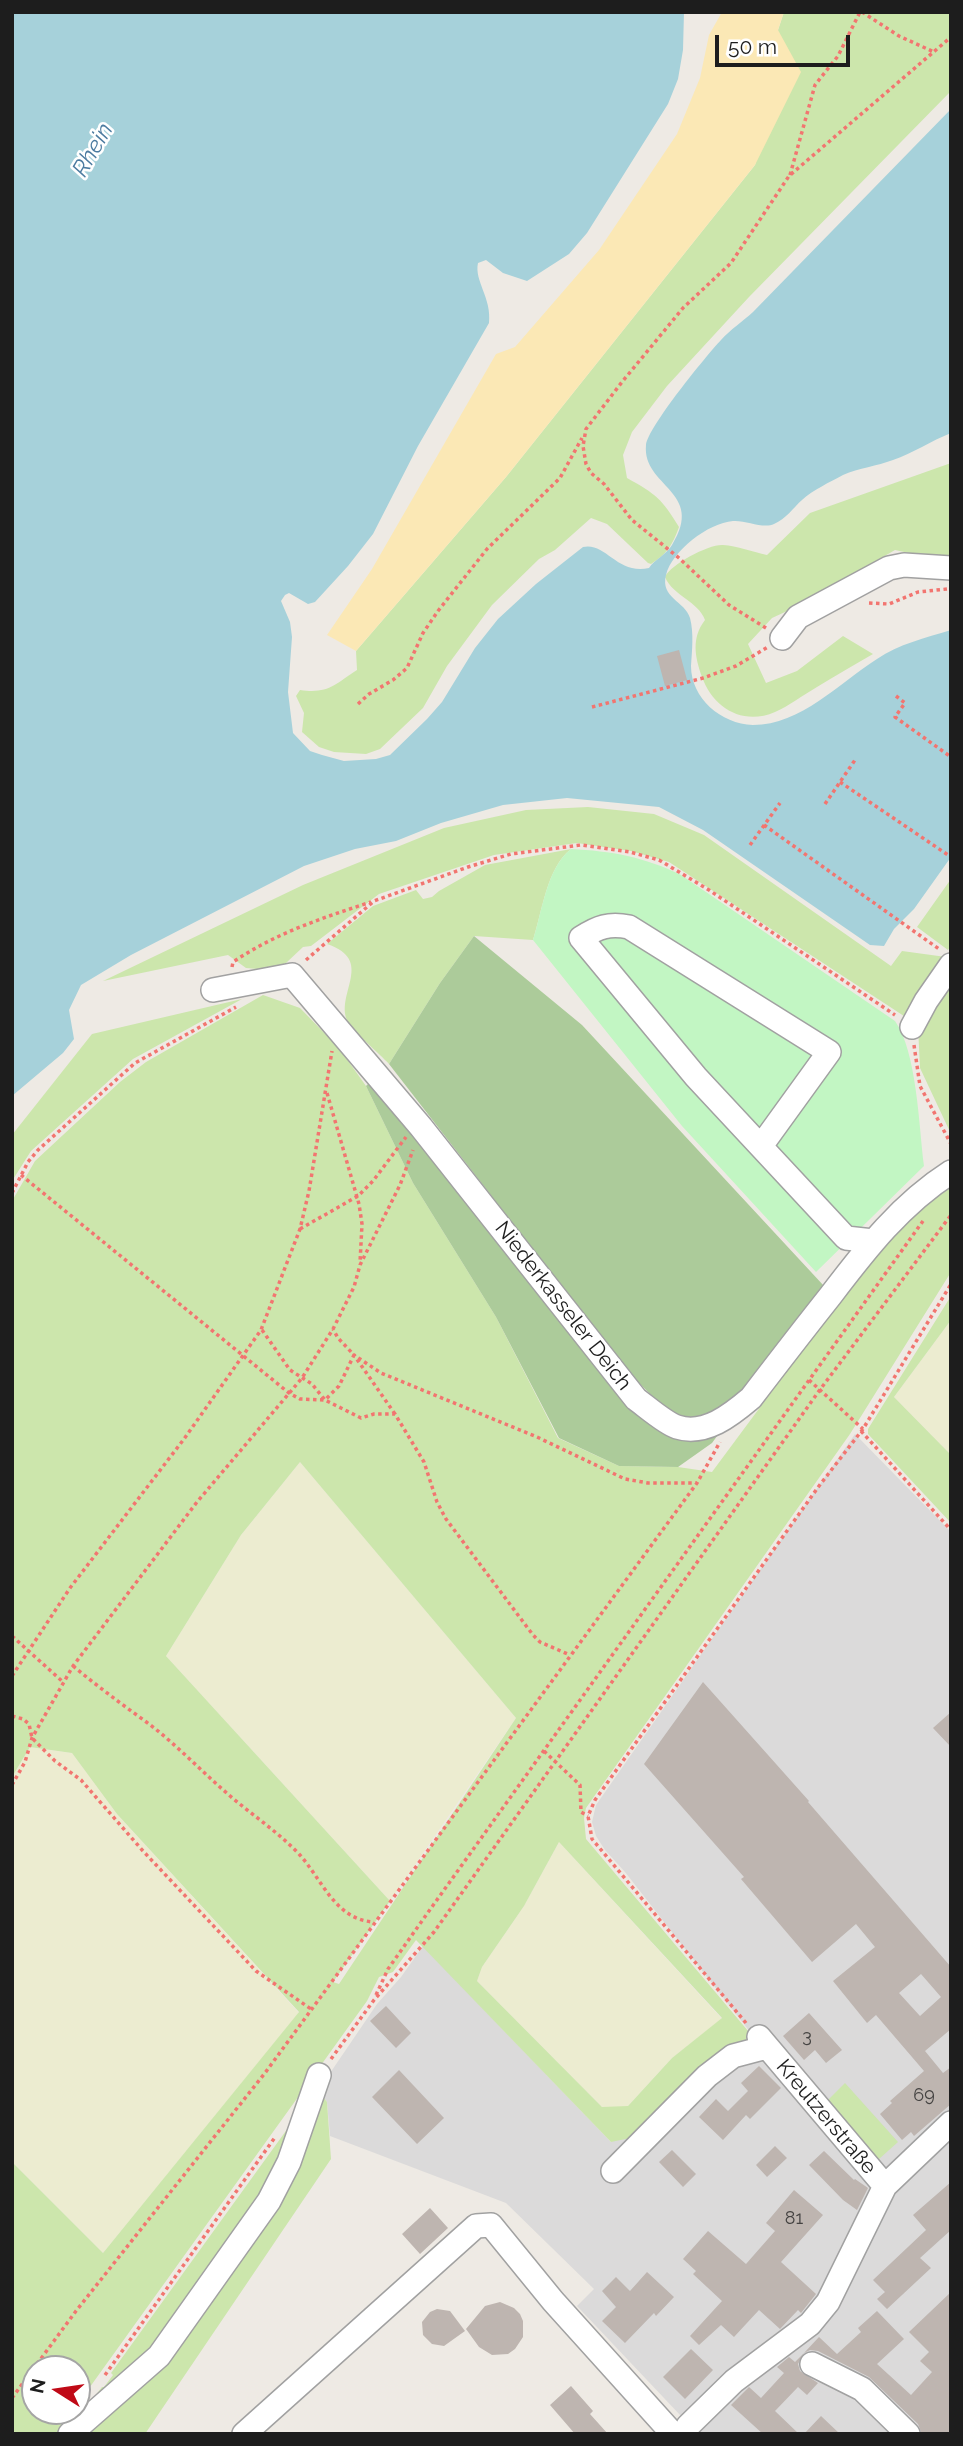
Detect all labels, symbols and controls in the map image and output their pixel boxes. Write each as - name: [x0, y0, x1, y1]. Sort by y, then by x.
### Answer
- scale bar: [718, 21, 853, 65]
- text: 50 m: [728, 34, 777, 59]
- water label: Rhein: [67, 118, 119, 182]
- street label: Niederkasseler Deich: [489, 1216, 637, 1396]
- house number: 3: [802, 2026, 812, 2048]
- street label: Kreutzerstraße: [771, 2055, 881, 2179]
- house number: 69: [913, 2085, 935, 2107]
- house number: 81: [785, 2208, 803, 2230]
- north arrow: [21, 2355, 91, 2425]
- text: N: [25, 2377, 50, 2395]

